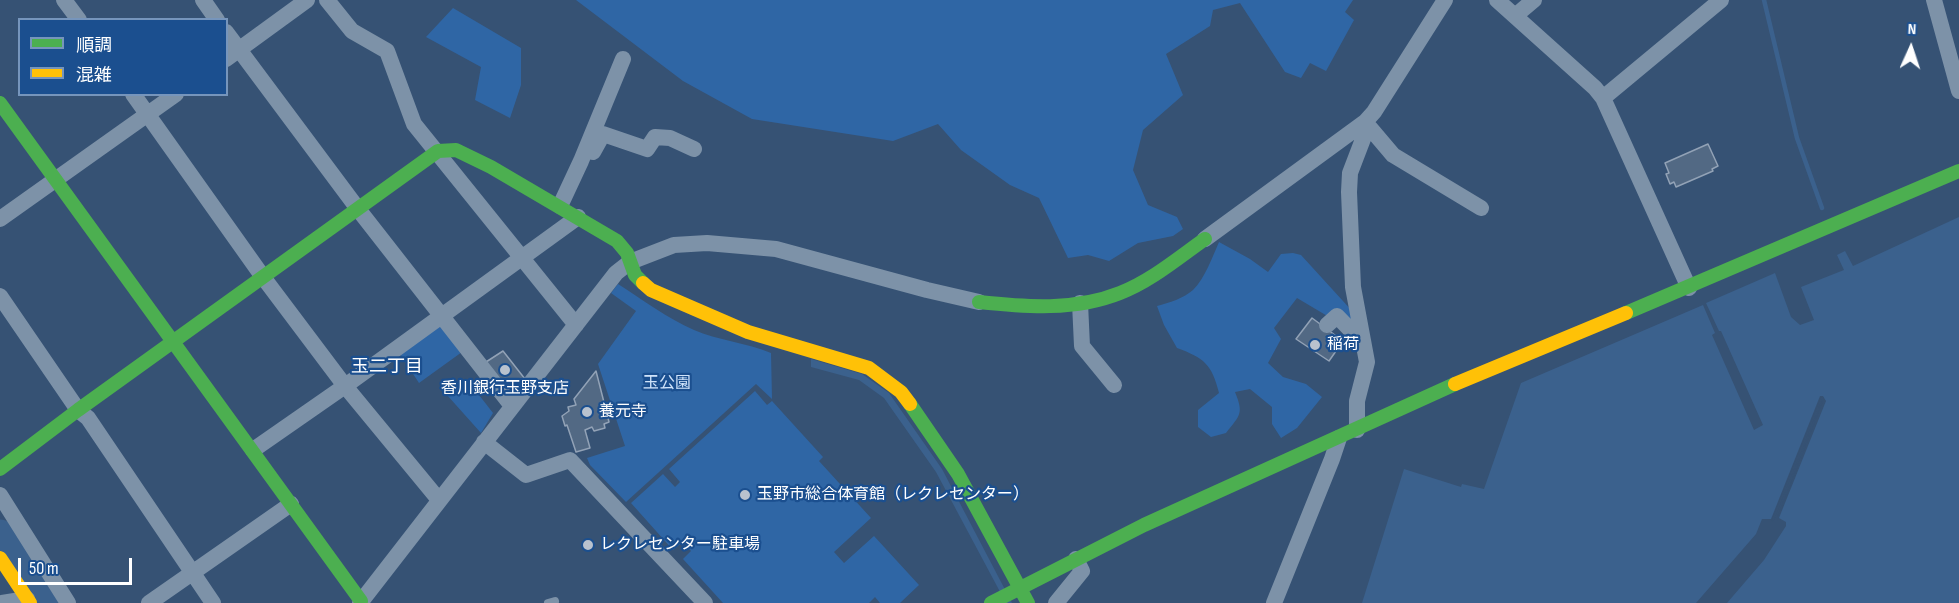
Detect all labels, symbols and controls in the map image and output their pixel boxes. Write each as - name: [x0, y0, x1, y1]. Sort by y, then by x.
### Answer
- legend: [18, 18, 228, 96]
- north arrow: [1881, 18, 1941, 78]
- text: N: [1907, 20, 1917, 39]
- text: 順調: [76, 35, 112, 56]
- text: 混雑: [76, 65, 112, 86]
- place label: 稲荷: [1327, 335, 1359, 355]
- marker: 稲荷: [1308, 338, 1322, 352]
- district label: 玉二丁目: [351, 356, 423, 378]
- marker: 香川銀行玉野支店: [498, 363, 512, 377]
- park label: 玉公園: [643, 374, 691, 394]
- place label: 香川銀行玉野支店: [441, 379, 569, 399]
- place label: 養元寺: [599, 402, 647, 422]
- marker: 養元寺: [580, 405, 594, 419]
- place label: 玉野市総合体育館（レクレセンター）: [757, 485, 1029, 505]
- marker: 玉野市総合体育館（レクレセンター）: [738, 488, 752, 502]
- place label: レクレセンター駐車場: [600, 535, 760, 555]
- marker: レクレセンター駐車場: [581, 538, 595, 552]
- scale bar: [21, 546, 135, 584]
- text: 50 m: [29, 558, 59, 579]

